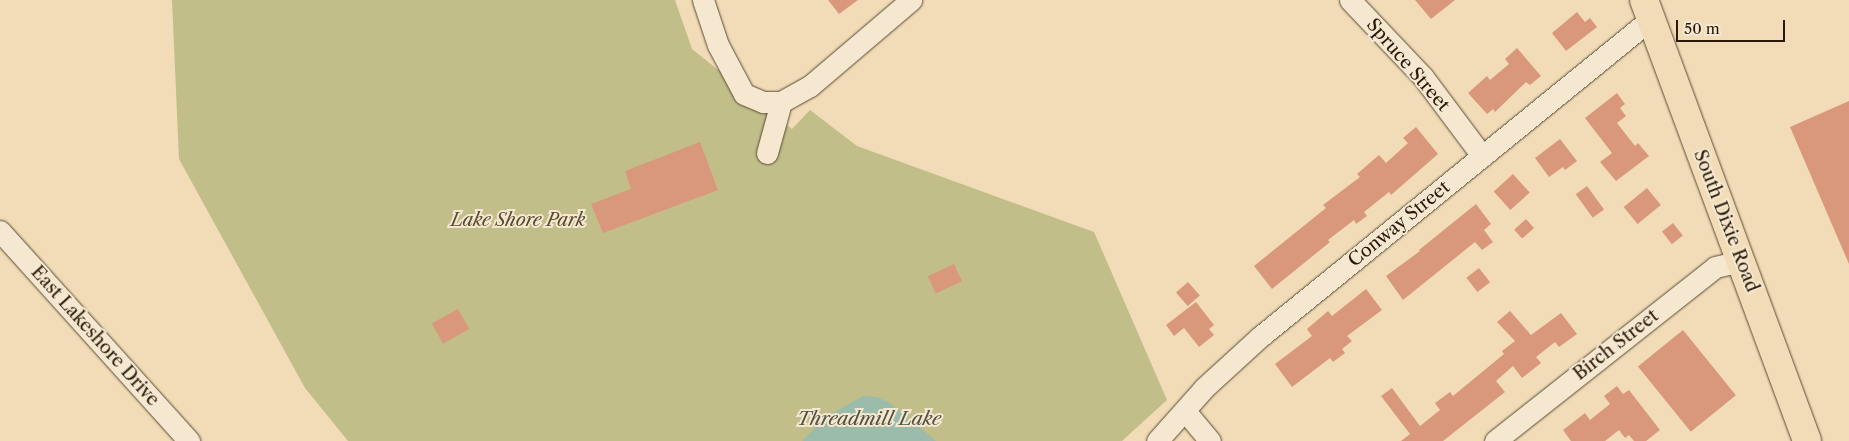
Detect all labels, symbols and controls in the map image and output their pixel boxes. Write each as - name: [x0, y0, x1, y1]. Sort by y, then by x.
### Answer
- scale bar: [1679, 10, 1788, 42]
- street label: Spruce Street: [1362, 14, 1454, 116]
- text: 50 m: [1684, 19, 1720, 38]
- street label: South Dixie Road: [1689, 147, 1763, 295]
- street label: Conway Street: [1344, 176, 1454, 272]
- park label: Lake Shore Park: [451, 209, 585, 231]
- street label: East Lakeshore Drive: [26, 262, 164, 410]
- street label: Birch Street: [1569, 305, 1663, 385]
- water label: Threadmill Lake: [797, 408, 941, 430]

